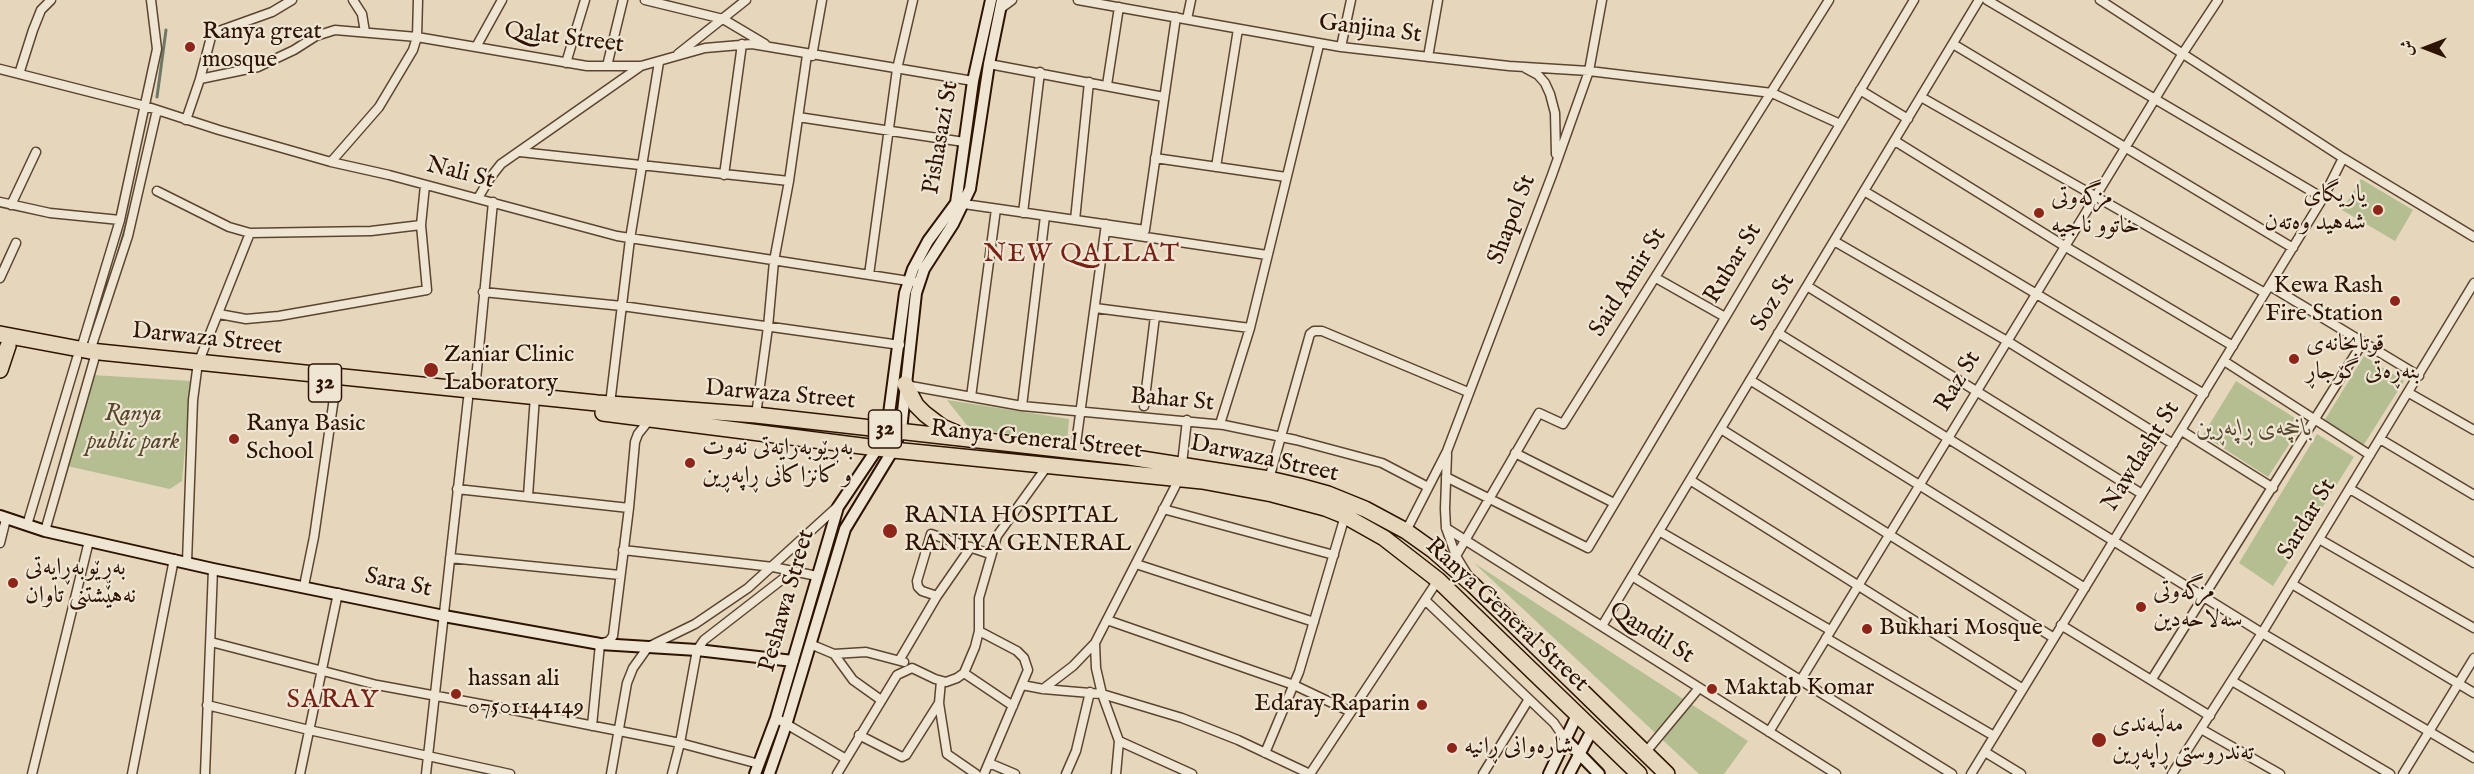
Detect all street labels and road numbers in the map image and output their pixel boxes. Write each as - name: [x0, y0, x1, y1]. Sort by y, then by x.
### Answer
- street label: Ganjina St: [1317, 9, 1423, 51]
- street label: Qalat Street: [503, 17, 625, 61]
- street label: Pishasazi St: [918, 79, 966, 197]
- street label: Nali St: [423, 152, 497, 196]
- street label: Shapol St: [1483, 171, 1543, 269]
- street label: Rubar St: [1699, 219, 1769, 309]
- street label: Said Amir St: [1584, 223, 1674, 343]
- street label: Soz St: [1746, 269, 1802, 337]
- street label: Darwaza Street: [130, 318, 284, 362]
- street label: Raz St: [1930, 347, 1988, 417]
- road number: 32: [308, 364, 342, 402]
- street label: Darwaza Street: [704, 375, 856, 417]
- street label: Bahar St: [1129, 383, 1215, 419]
- street label: Nawdasht St: [2097, 397, 2187, 517]
- road number: 32: [868, 410, 902, 448]
- street label: Ranya General Street: [929, 416, 1143, 466]
- street label: Darwaza Street: [1187, 430, 1341, 490]
- street label: Sardar St: [2273, 474, 2343, 566]
- street label: Peshawa Street: [754, 526, 822, 676]
- street label: Ranya General Street: [1418, 533, 1594, 699]
- street label: Sara St: [362, 563, 434, 605]
- street label: Qandil St: [1603, 597, 1699, 671]

